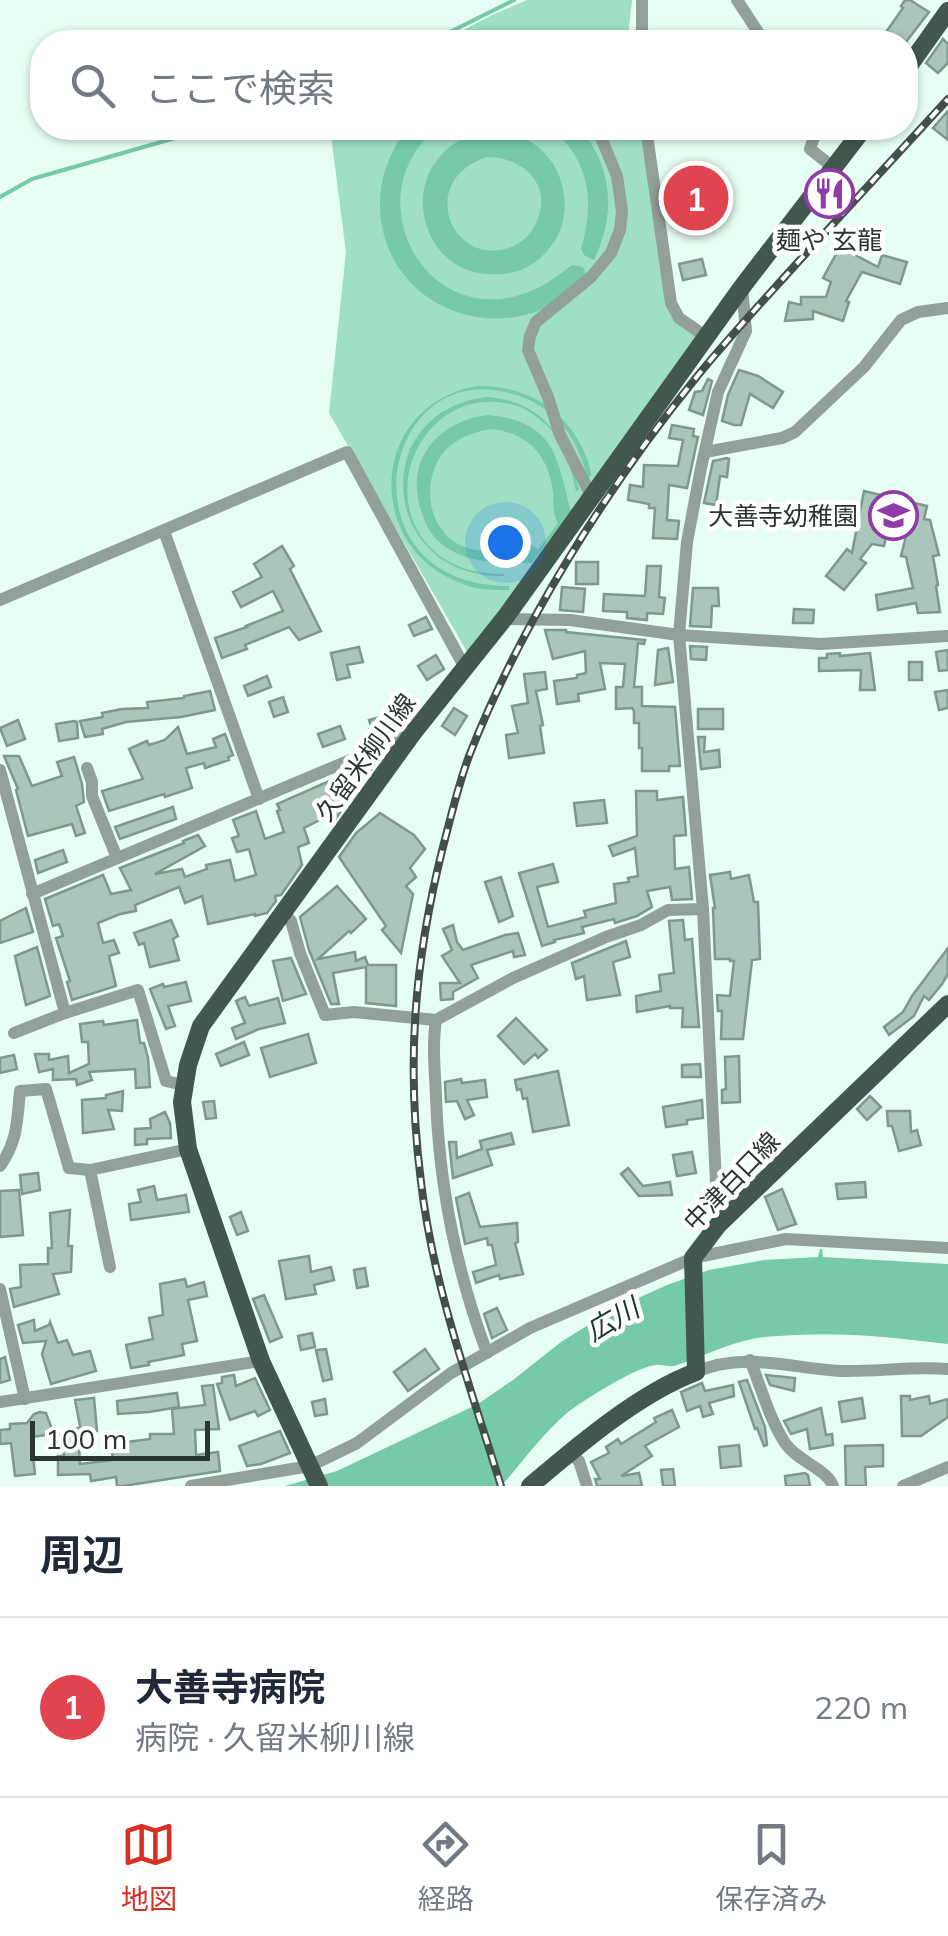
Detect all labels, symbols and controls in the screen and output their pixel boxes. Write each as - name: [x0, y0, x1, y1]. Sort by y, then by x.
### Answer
- search box: [30, 30, 918, 140]
- icon: search: [65, 58, 120, 113]
- text: ここで検索: [145, 64, 335, 112]
- pin: 1: [664, 160, 728, 236]
- restaurant icon: 麺や 玄龍: [803, 167, 855, 219]
- place label: 麺や 玄龍: [776, 224, 882, 255]
- school or university icon: 大善寺幼稚園: [867, 489, 919, 541]
- place label: 大善寺幼稚園: [708, 500, 858, 531]
- your location: [480, 517, 531, 568]
- street label: 久留米柳川線: [308, 687, 422, 827]
- street label: 中津白口線: [676, 1125, 786, 1237]
- water label: 広川: [579, 1288, 648, 1348]
- scale bar: [30, 1416, 210, 1460]
- text: 100 m: [45, 1421, 127, 1456]
- text: 周辺: [40, 1528, 124, 1581]
- text: 大善寺病院: [135, 1663, 325, 1711]
- text: 1: [63, 1687, 82, 1727]
- text: 220 m: [814, 1687, 908, 1727]
- text: 病院 · 久留米柳川線: [135, 1717, 415, 1757]
- tab: 地図: [121, 1817, 177, 1917]
- tab: 経路: [418, 1817, 474, 1917]
- tab: 保存済み: [715, 1817, 827, 1917]

